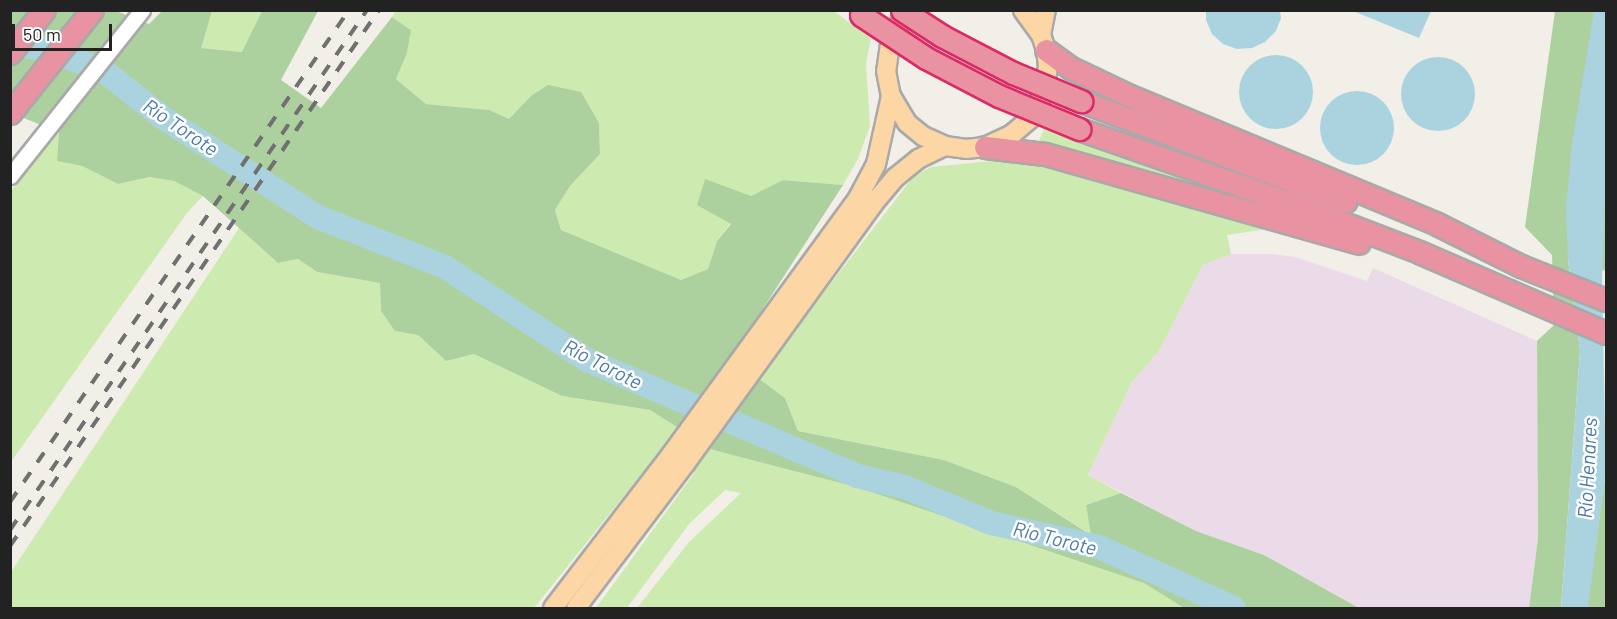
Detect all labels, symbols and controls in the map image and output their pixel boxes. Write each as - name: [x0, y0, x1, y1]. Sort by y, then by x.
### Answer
- scale bar: [15, 12, 116, 50]
- text: 50 m: [23, 23, 61, 45]
- water label: Río Torote: [139, 93, 223, 161]
- water label: Río Torote: [560, 334, 646, 394]
- water label: Río Henares: [1572, 417, 1602, 519]
- water label: Río Torote: [1011, 516, 1099, 560]

